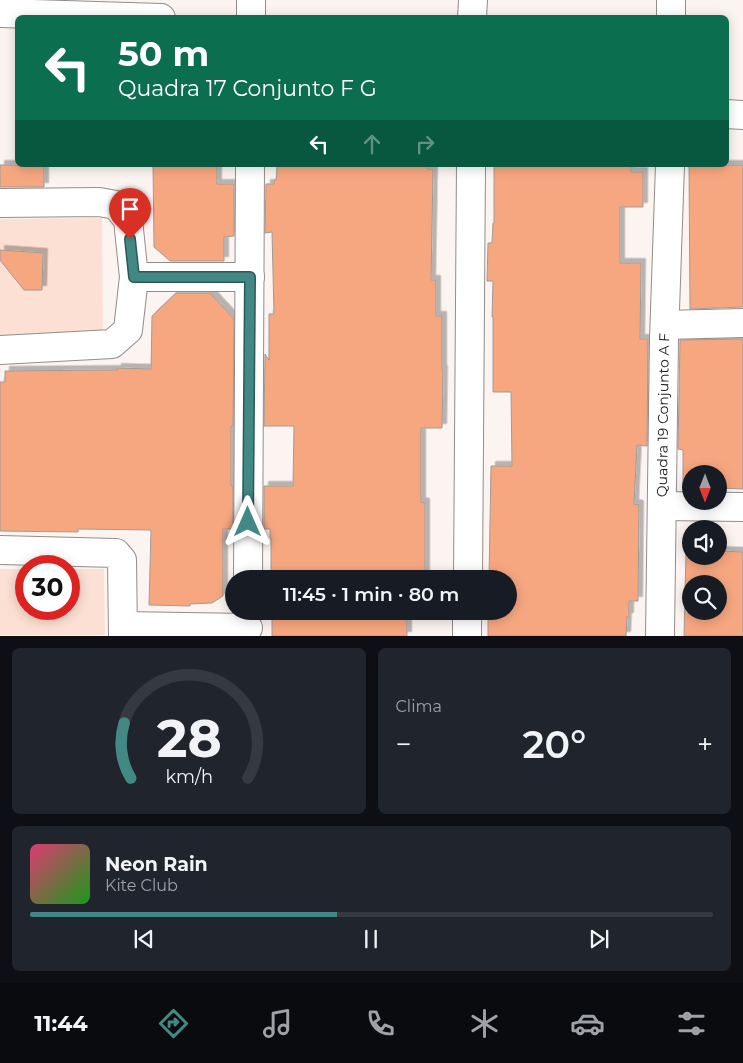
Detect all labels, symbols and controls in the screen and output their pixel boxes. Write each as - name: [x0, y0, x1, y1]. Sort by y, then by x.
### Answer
- text: 50 m: [118, 32, 209, 75]
- icon: left: [35, 35, 100, 100]
- text: Quadra 17 Conjunto F G: [118, 75, 377, 102]
- icon: left: [305, 130, 333, 158]
- icon: ahead: [358, 130, 386, 158]
- icon: right: [411, 130, 439, 158]
- pin: [109, 188, 151, 239]
- icon: arrive: [116, 195, 144, 223]
- street label: Quadra 19 Conjunto A F: [653, 332, 673, 497]
- north arrow: [682, 465, 728, 510]
- map controls: [682, 465, 727, 620]
- position arrow: [221, 495, 273, 547]
- button: sound: [682, 520, 727, 565]
- speed limit sign: 30: [15, 555, 80, 620]
- button: search: [682, 575, 727, 620]
- text: 11:45 · 1 min · 80 m: [283, 583, 459, 606]
- text: Clima: [396, 697, 442, 716]
- text: 28: [156, 707, 221, 770]
- text: 20°: [522, 721, 586, 768]
- text: −: [396, 727, 412, 761]
- text: +: [697, 727, 713, 761]
- text: km/h: [165, 766, 213, 787]
- text: Neon Rain: [105, 853, 208, 876]
- text: Kite Club: [105, 876, 178, 895]
- icon: previous: [130, 925, 158, 953]
- icon: pause: [357, 925, 385, 953]
- icon: next: [585, 925, 613, 953]
- icon: directions: [156, 1006, 191, 1041]
- icon: music: [260, 1006, 295, 1041]
- icon: phone: [363, 1006, 398, 1041]
- icon: climate: [467, 1006, 502, 1041]
- icon: car: [570, 1006, 605, 1041]
- icon: filters: [674, 1006, 709, 1041]
- text: 11:44: [34, 1010, 88, 1037]

